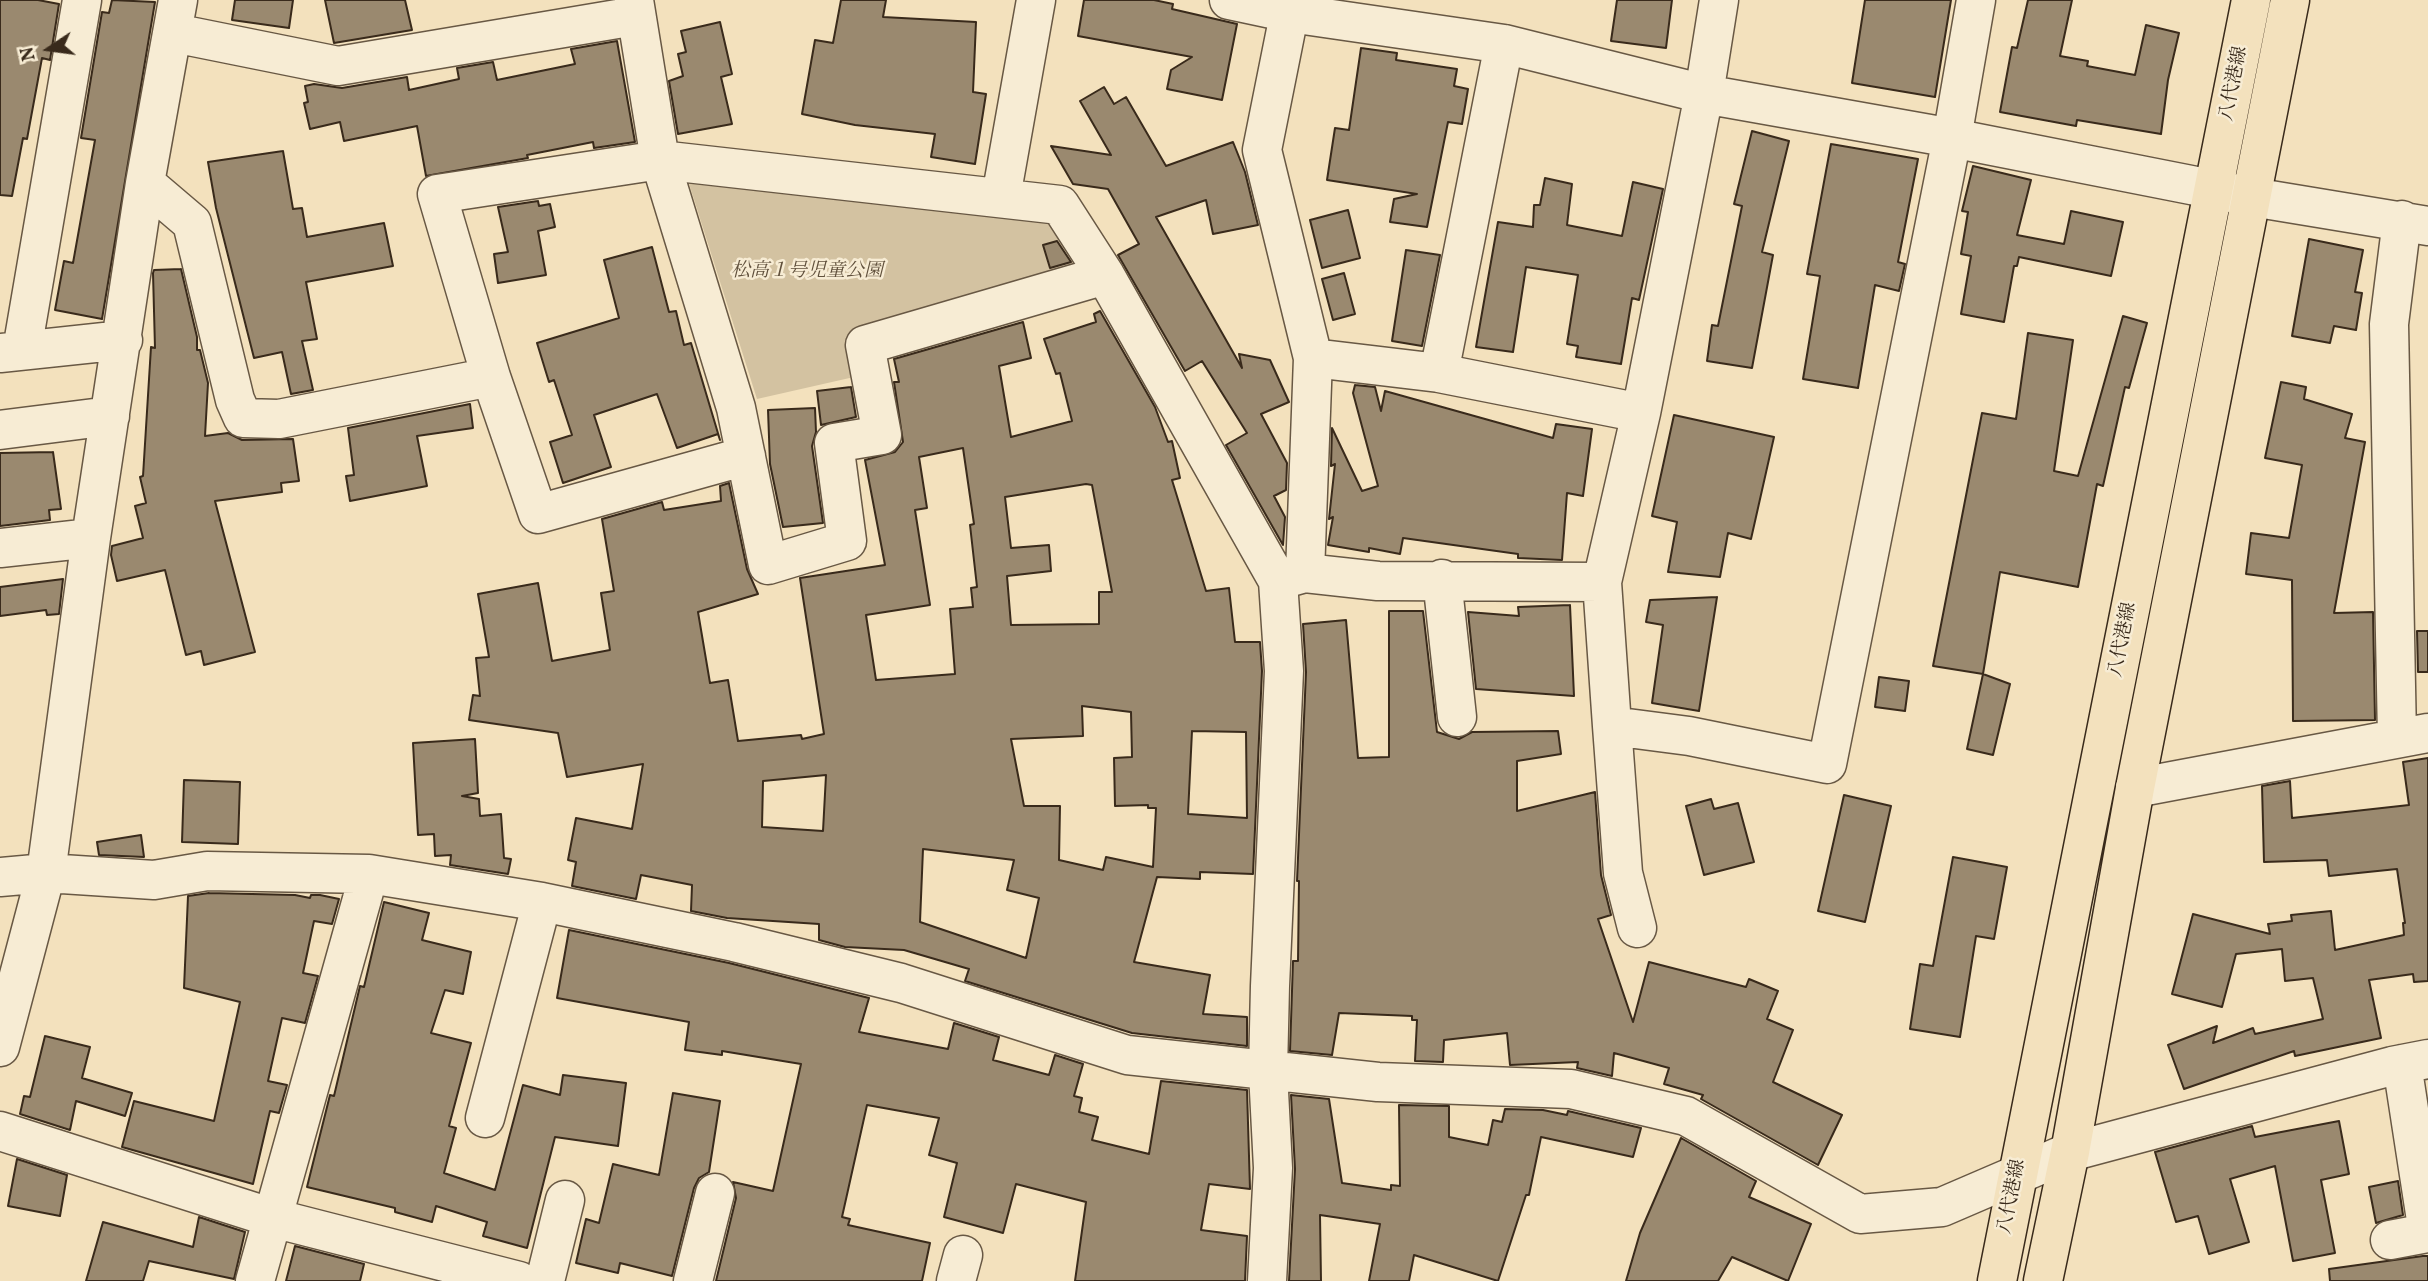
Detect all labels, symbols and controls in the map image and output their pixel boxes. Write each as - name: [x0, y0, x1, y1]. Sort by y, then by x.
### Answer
- north arrow: [14, 14, 84, 84]
- text: N: [14, 44, 43, 63]
- street label: 八代港線: [2217, 45, 2253, 123]
- park label: 松高１号児童公園: [731, 262, 883, 284]
- street label: 八代港線: [2106, 601, 2142, 679]
- street label: 八代港線: [1995, 1158, 2031, 1236]

